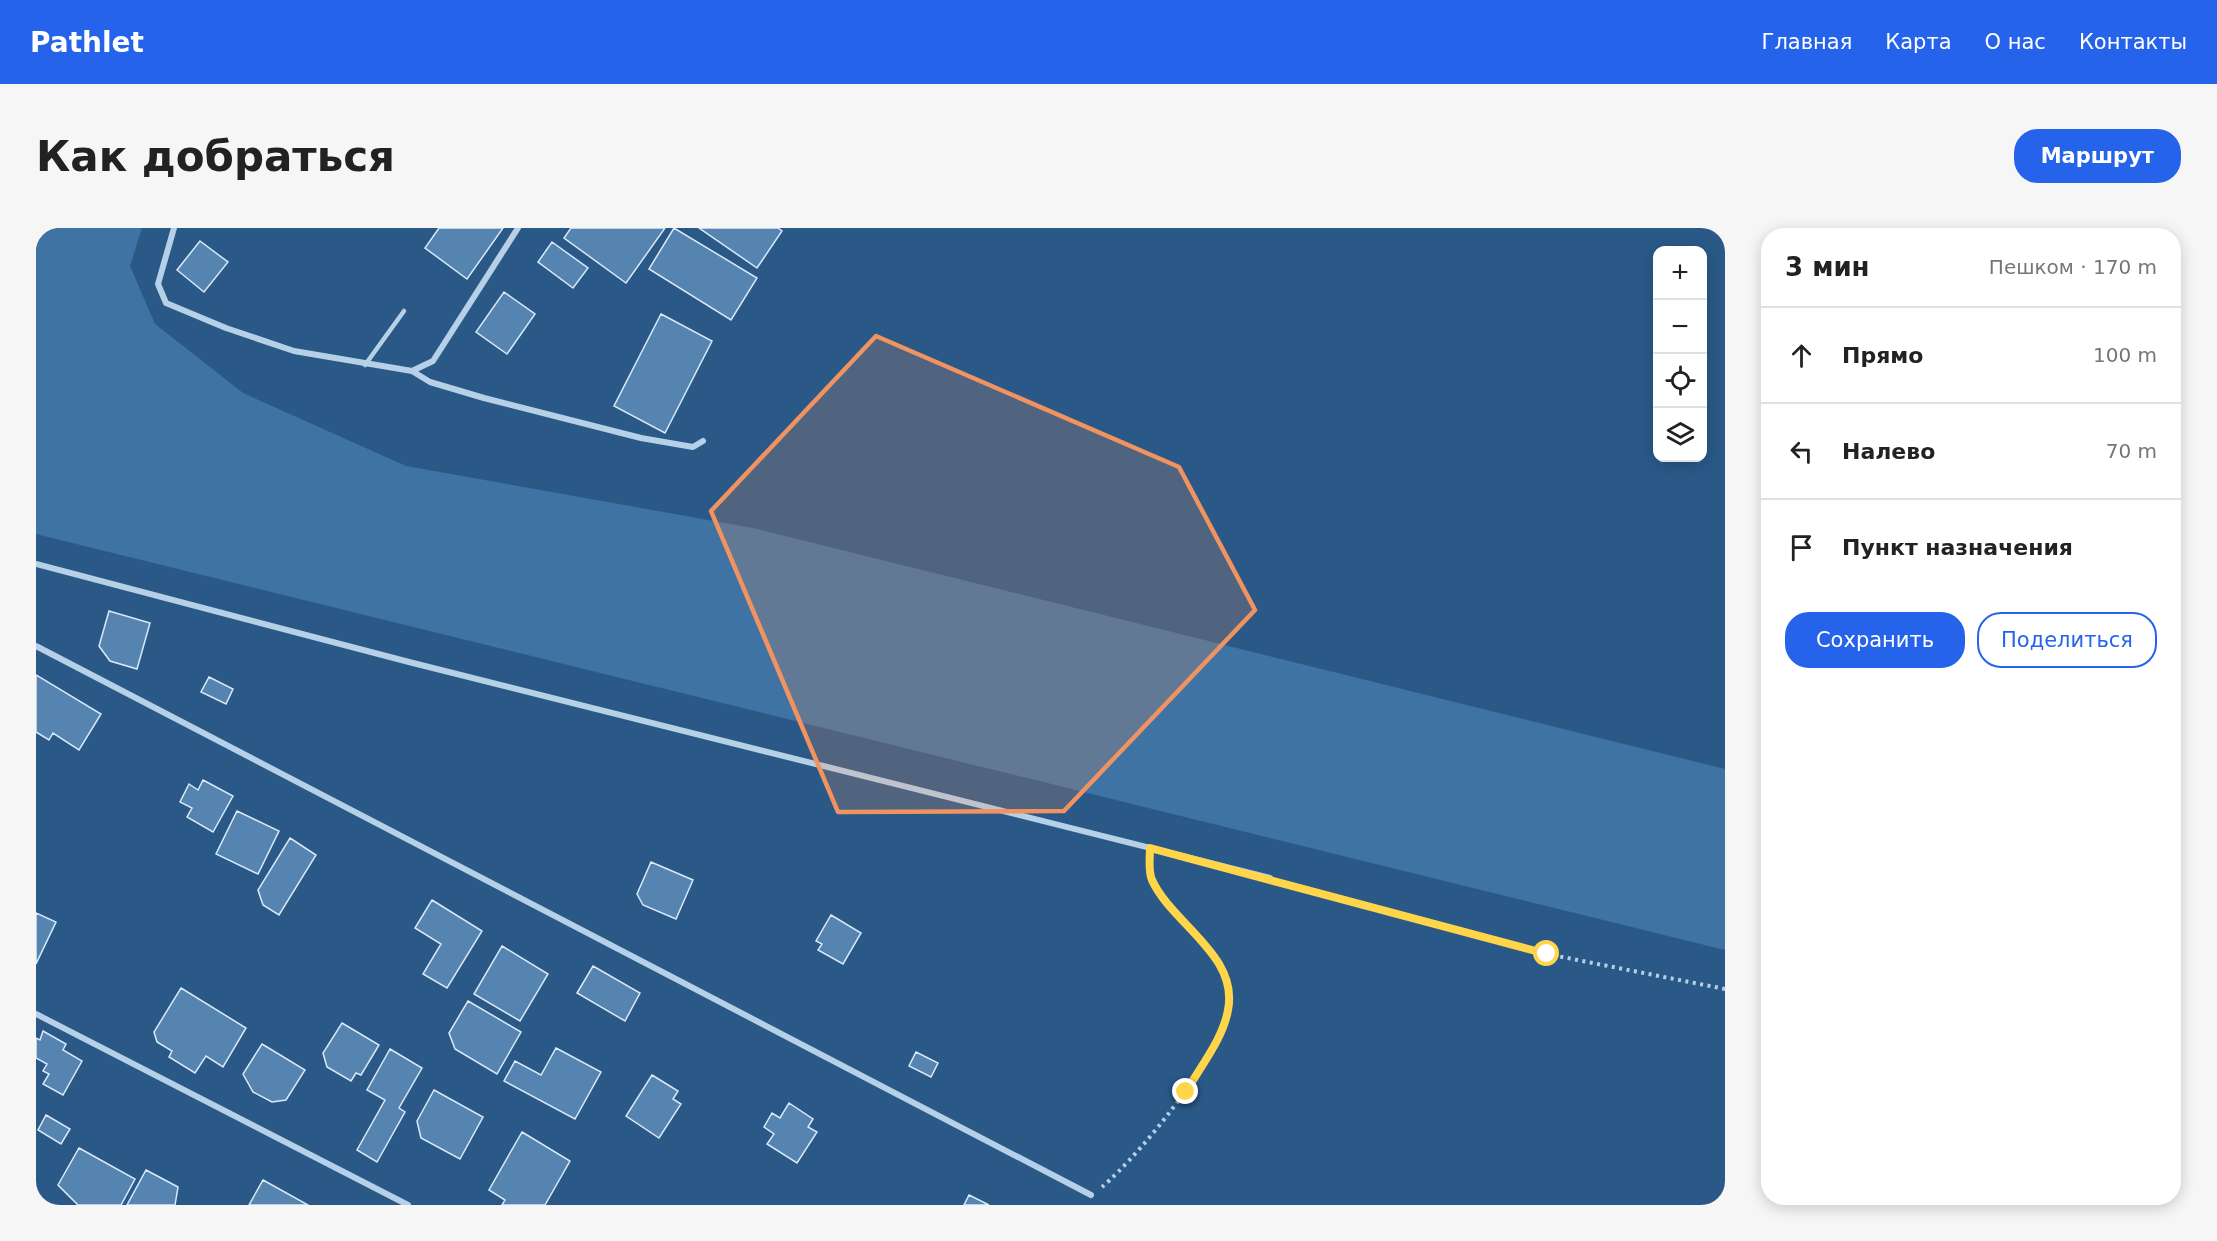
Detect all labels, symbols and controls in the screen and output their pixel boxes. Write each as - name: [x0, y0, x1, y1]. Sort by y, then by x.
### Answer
- text: Pathlet: [30, 26, 144, 59]
- text: Главная: [1762, 30, 1852, 54]
- text: Карта: [1885, 30, 1952, 54]
- text: О нас: [1985, 30, 2046, 54]
- text: Контакты: [2079, 30, 2187, 54]
- button: Маршрут: [2014, 129, 2181, 183]
- text: Как добраться: [36, 132, 395, 181]
- map controls: [1653, 246, 1707, 462]
- button: +: [1653, 246, 1707, 300]
- text: 3 мин: [1785, 252, 1870, 282]
- text: Пешком · 170 m: [1989, 255, 2157, 279]
- button: −: [1653, 300, 1707, 354]
- icon: ahead: [1785, 339, 1818, 372]
- text: Прямо: [1842, 343, 1923, 368]
- text: 100 m: [2093, 343, 2157, 367]
- button: locate: [1653, 354, 1707, 408]
- button: layers: [1653, 408, 1707, 462]
- icon: left: [1785, 435, 1818, 468]
- text: Налево: [1842, 439, 1935, 464]
- text: 70 m: [2106, 439, 2157, 463]
- icon: arrive: [1785, 531, 1818, 564]
- text: Пункт назначения: [1842, 535, 2073, 560]
- button: Сохранить: [1785, 612, 1965, 668]
- button: Поделиться: [1977, 612, 2157, 668]
- route start: [1533, 940, 1559, 966]
- route end: [1172, 1078, 1198, 1104]

